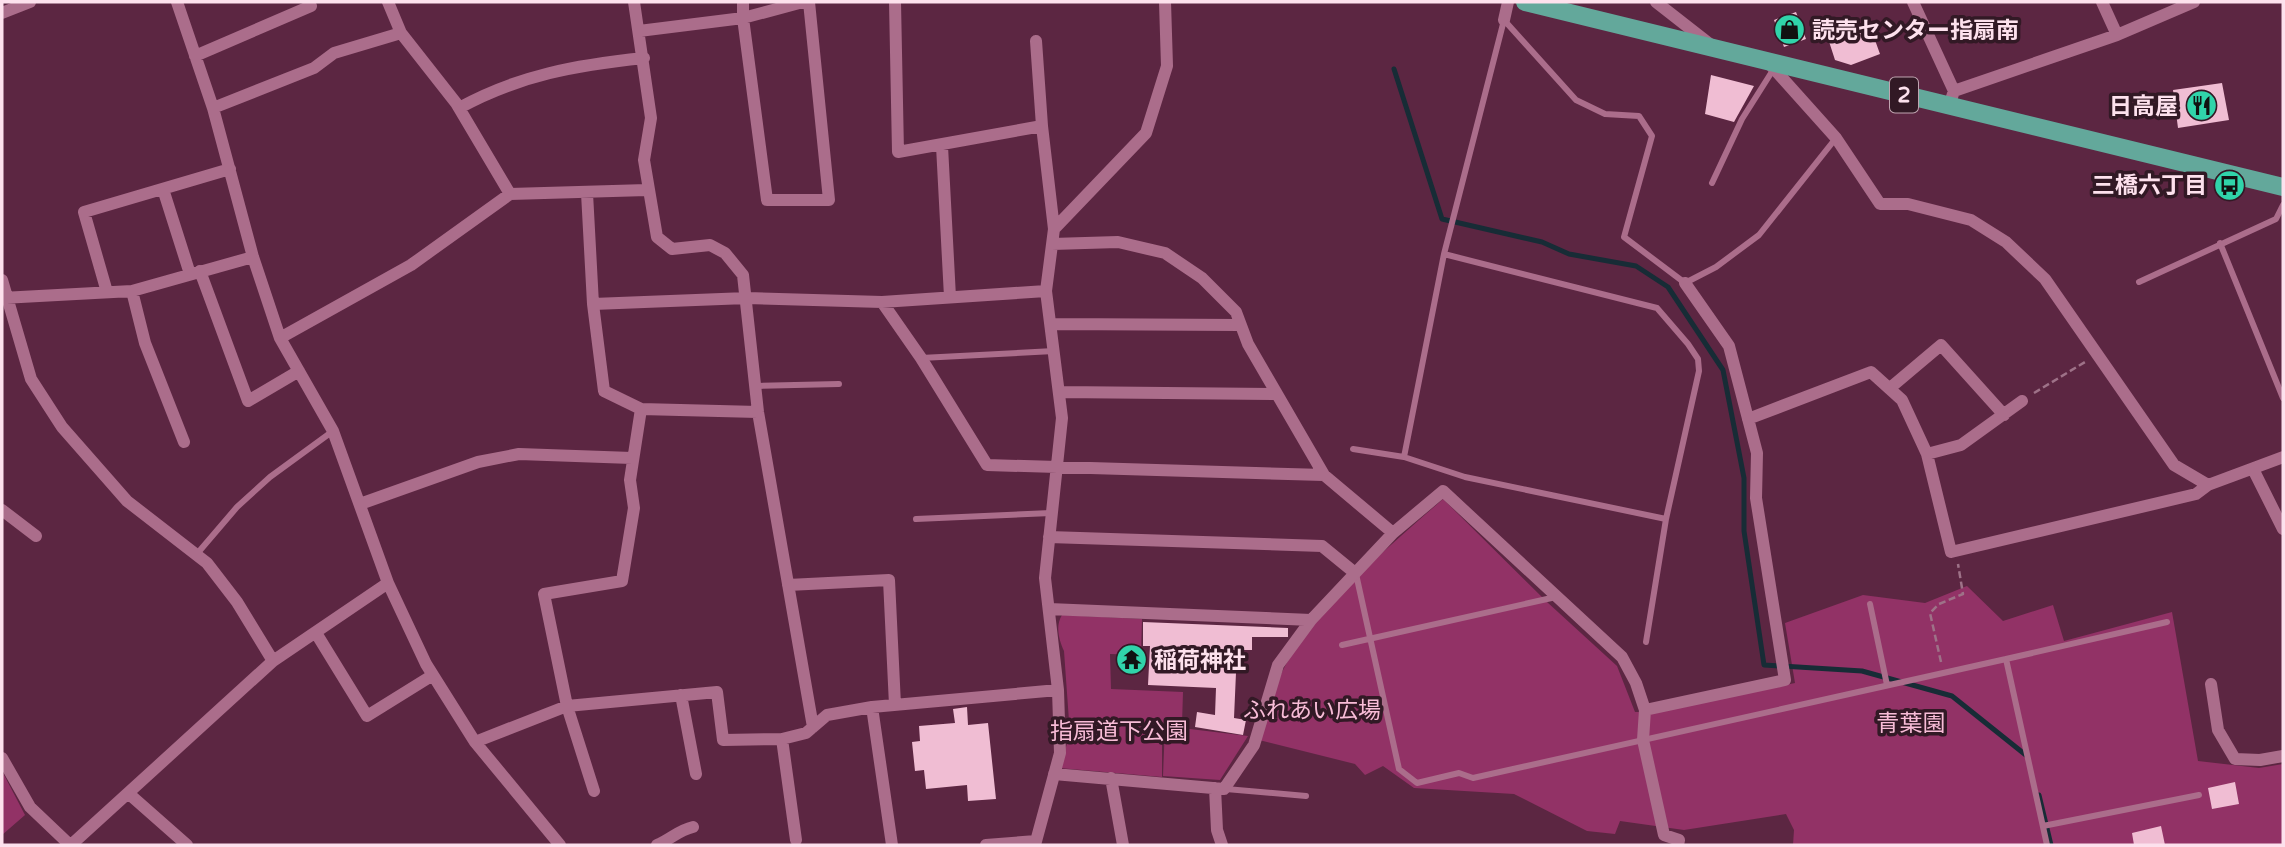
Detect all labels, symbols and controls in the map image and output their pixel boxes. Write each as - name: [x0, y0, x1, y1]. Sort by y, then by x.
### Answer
- shop icon: 読売センター指扇南: [1772, 13, 1806, 47]
- place label: 読売センター指扇南: [1812, 17, 2019, 45]
- road number: 2: [1890, 78, 1918, 112]
- restaurant icon: 日高屋: [2184, 89, 2218, 123]
- place label: 日高屋: [2109, 93, 2178, 121]
- bus stop icon: 三橋六丁目: [2213, 168, 2247, 202]
- place label: 三橋六丁目: [2092, 172, 2207, 200]
- temple icon: 稲荷神社: [1114, 643, 1148, 677]
- place label: 稲荷神社: [1154, 647, 1246, 675]
- park label: ふれあい広場: [1243, 697, 1381, 725]
- park label: 青葉園: [1877, 710, 1946, 738]
- park label: 指扇道下公園: [1050, 718, 1188, 746]

